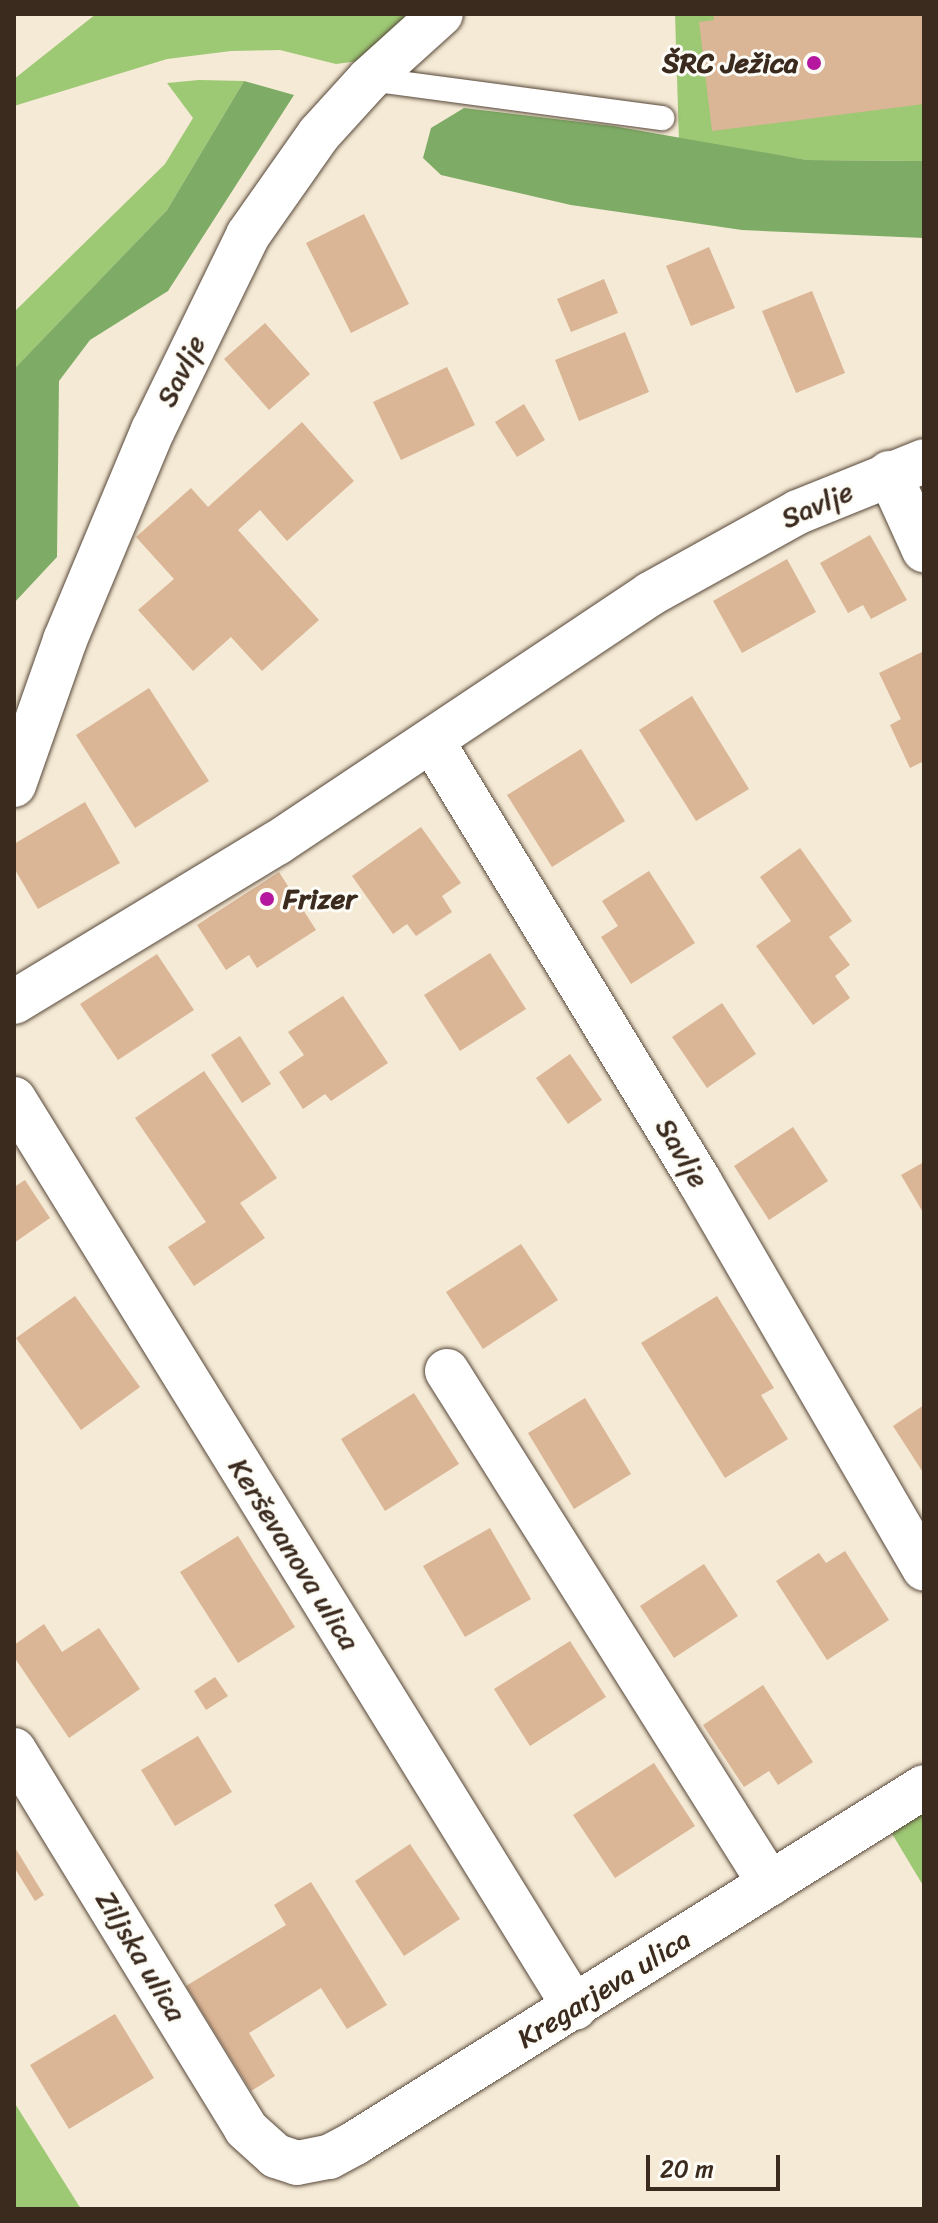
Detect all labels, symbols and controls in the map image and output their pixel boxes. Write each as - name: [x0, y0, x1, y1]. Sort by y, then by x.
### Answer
- place label: ŠRC Ježica: [662, 46, 798, 80]
- marker: ŠRC Ježica: [805, 54, 823, 72]
- street label: Savlje: [149, 330, 213, 412]
- street label: Savlje: [776, 474, 858, 536]
- place label: Frizer: [283, 882, 357, 916]
- marker: Frizer: [258, 890, 276, 908]
- street label: Savlje: [648, 1112, 716, 1194]
- street label: Kerševanova ulica: [222, 1452, 366, 1656]
- street label: Ziljska ulica: [89, 1885, 193, 2027]
- street label: Kregarjeva ulica: [511, 1922, 697, 2056]
- scale bar: [650, 2139, 784, 2189]
- text: 20 m: [660, 2148, 714, 2190]

